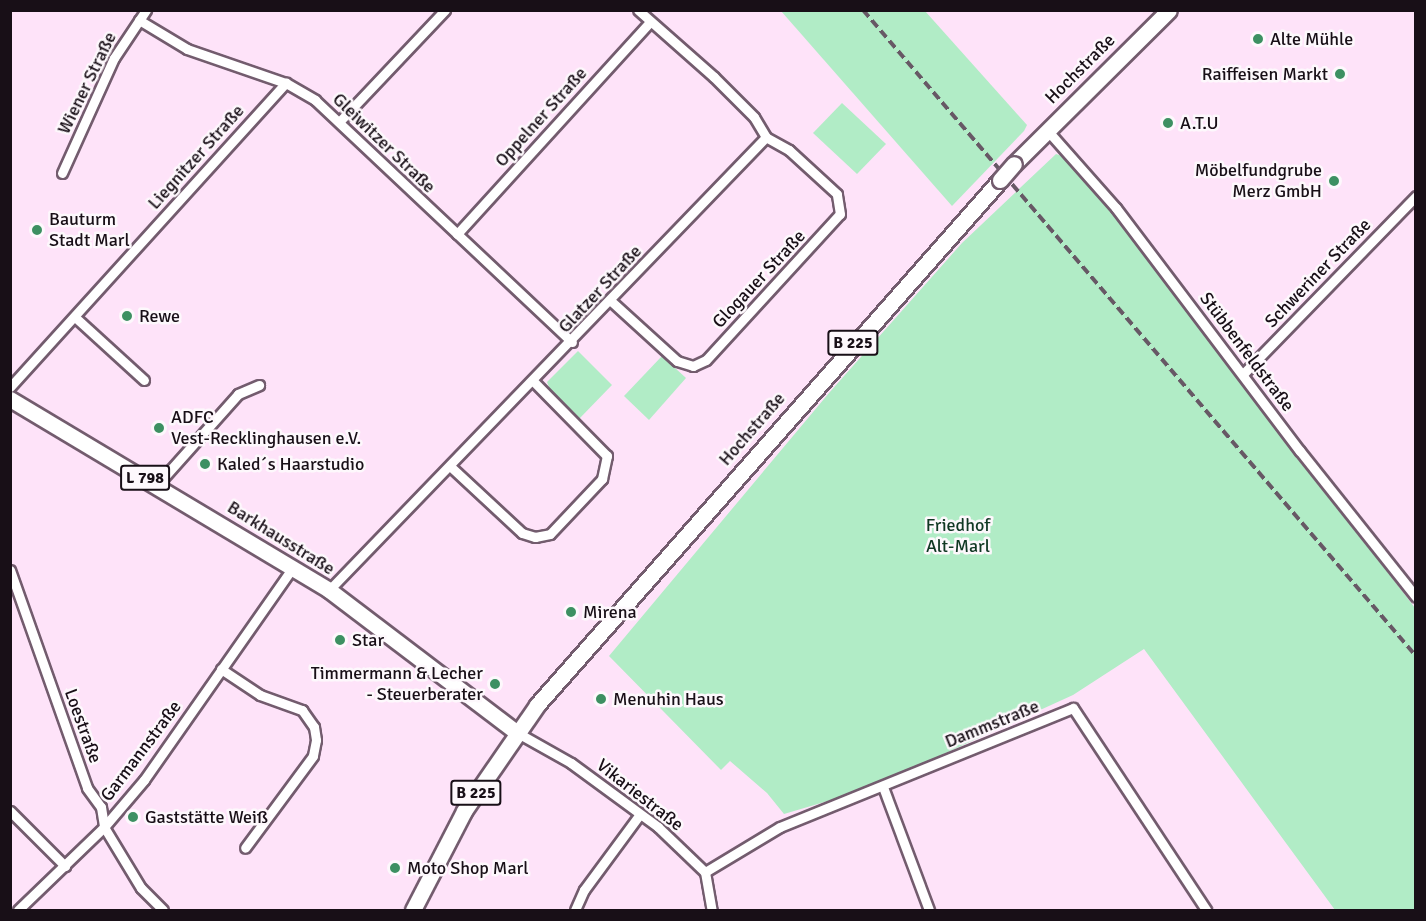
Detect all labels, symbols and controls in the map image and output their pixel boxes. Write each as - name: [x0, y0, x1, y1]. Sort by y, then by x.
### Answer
- street label: Wiener Straße: [53, 28, 121, 138]
- place label: Alte Mühle: [1270, 28, 1353, 50]
- street label: Hochstraße: [1041, 30, 1119, 108]
- marker: Alte Mühle: [1251, 32, 1265, 46]
- street label: Oppelner Straße: [491, 63, 591, 171]
- place label: Raiffeisen Markt: [1202, 63, 1328, 85]
- marker: Raiffeisen Markt: [1333, 67, 1347, 81]
- street label: Gleiwitzer Straße: [328, 88, 440, 198]
- street label: Liegnitzer Straße: [143, 100, 249, 214]
- place label: A.T.U: [1180, 112, 1219, 134]
- marker: A.T.U: [1161, 116, 1175, 130]
- place label: Möbelfundgrube Merz GmbH: [1195, 160, 1322, 202]
- marker: Möbelfundgrube Merz GmbH: [1327, 174, 1341, 188]
- place label: Bauturm Stadt Marl: [49, 209, 130, 252]
- street label: Schweriner Straße: [1260, 214, 1376, 332]
- marker: Bauturm Stadt Marl: [30, 223, 44, 237]
- street label: Glogauer Straße: [708, 225, 810, 333]
- street label: Glatzer Straße: [554, 241, 646, 337]
- street label: Stübbenfeldstraße: [1195, 288, 1299, 416]
- place label: Rewe: [139, 305, 180, 327]
- marker: Rewe: [120, 309, 134, 323]
- road number: B 225: [826, 330, 880, 356]
- street label: Hochstraße: [714, 388, 790, 470]
- place label: ADFC Vest-Recklinghausen e.V.: [171, 407, 361, 450]
- marker: ADFC Vest-Recklinghausen e.V.: [152, 421, 166, 435]
- place label: Kaled´s Haarstudio: [217, 453, 364, 475]
- marker: Kaled´s Haarstudio: [198, 457, 212, 471]
- road number: L 798: [120, 465, 170, 491]
- street label: Barkhausstraße: [223, 496, 339, 580]
- park label: Friedhof Alt-Marl: [926, 515, 990, 558]
- place label: Mirena: [583, 601, 637, 623]
- marker: Mirena: [564, 605, 578, 619]
- place label: Star: [352, 629, 384, 651]
- marker: Star: [333, 633, 347, 647]
- place label: Timmermann & Lecher - Steuerberater: [311, 663, 483, 706]
- marker: Timmermann & Lecher - Steuerberater: [488, 677, 502, 691]
- street label: Loestraße: [60, 686, 106, 766]
- place label: Menuhin Haus: [613, 688, 724, 710]
- marker: Menuhin Haus: [594, 692, 608, 706]
- street label: Dammstraße: [942, 695, 1042, 753]
- street label: Garmannstraße: [96, 696, 186, 806]
- street label: Vikariestraße: [592, 754, 688, 836]
- road number: B 225: [449, 780, 503, 806]
- place label: Gaststätte Weiß: [145, 806, 268, 828]
- marker: Gaststätte Weiß: [126, 810, 140, 824]
- place label: Moto Shop Marl: [407, 857, 528, 879]
- marker: Moto Shop Marl: [388, 861, 402, 875]

